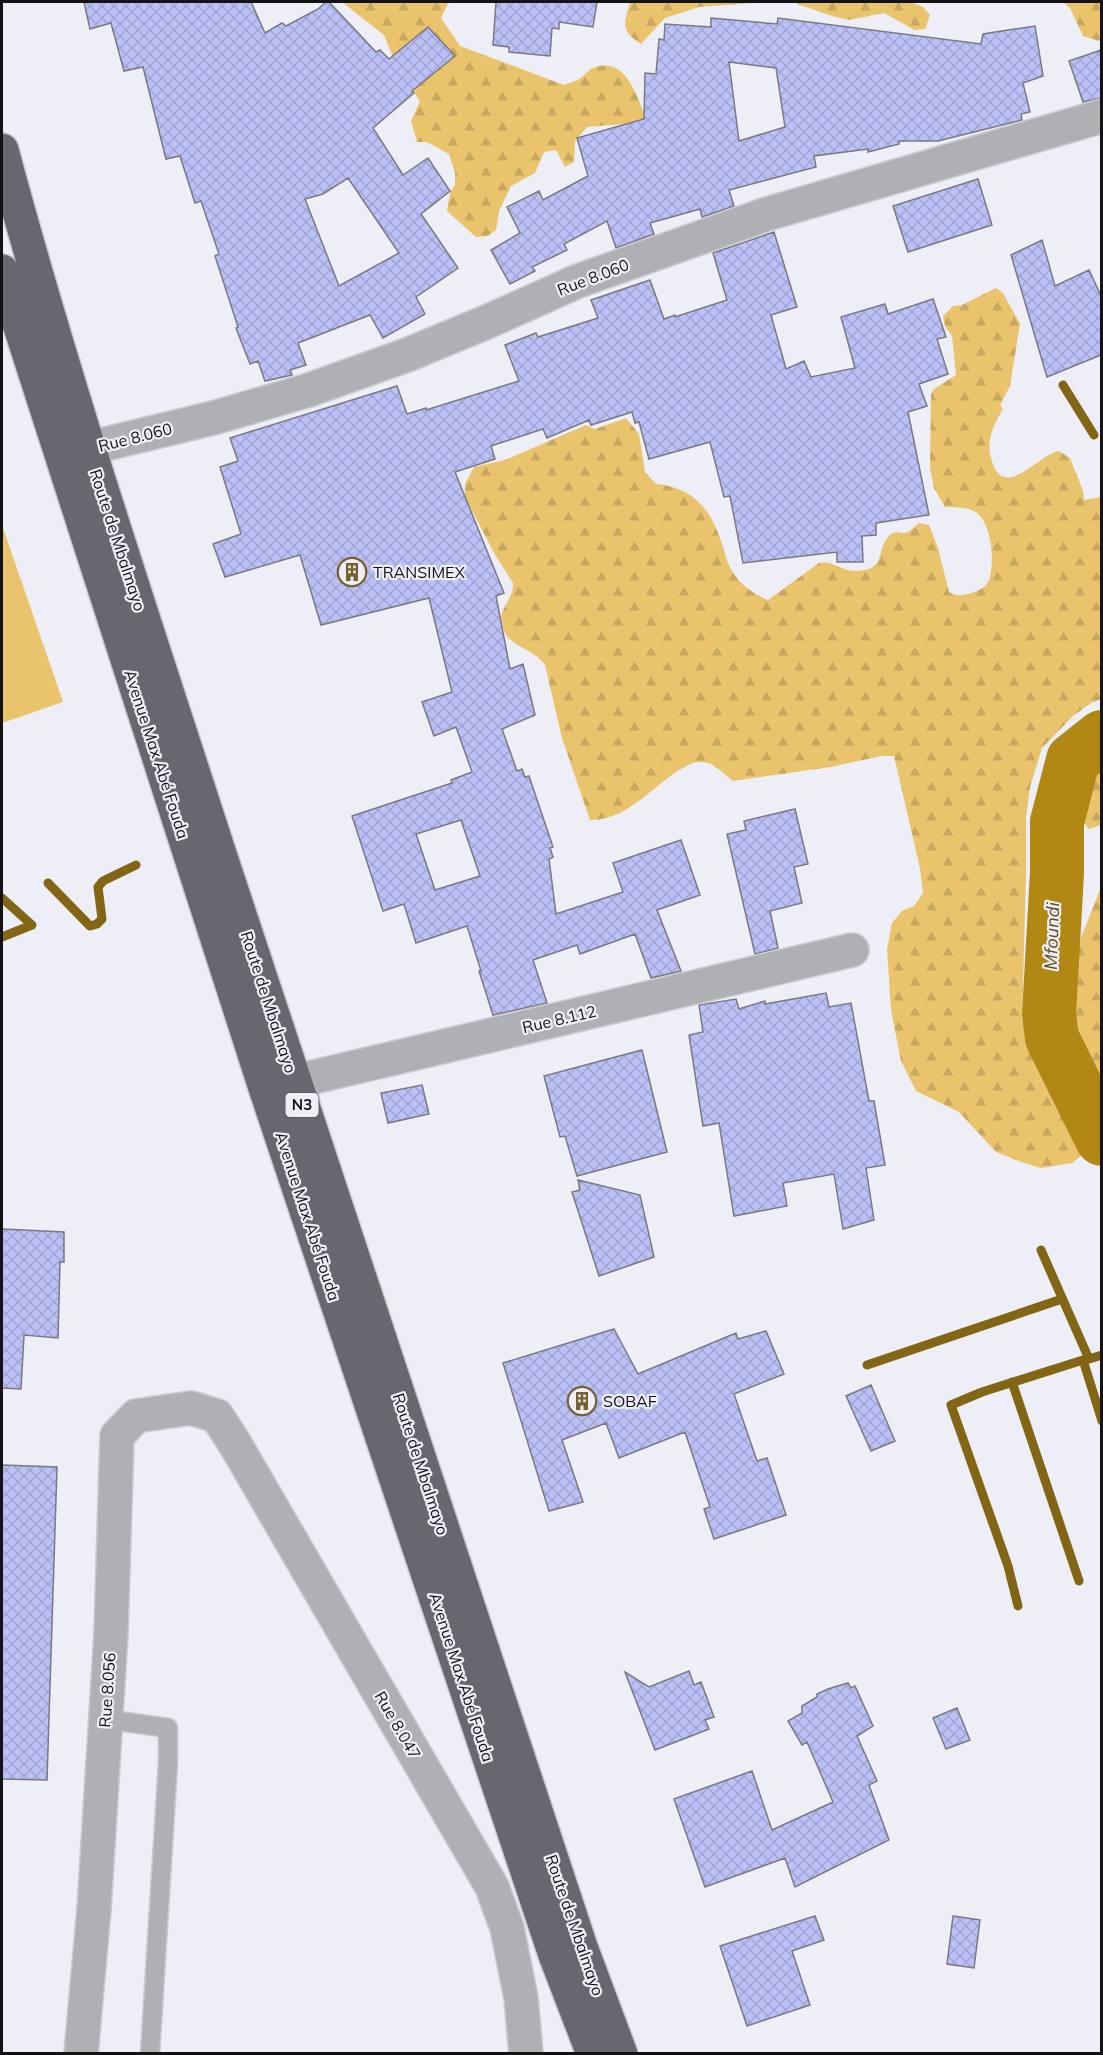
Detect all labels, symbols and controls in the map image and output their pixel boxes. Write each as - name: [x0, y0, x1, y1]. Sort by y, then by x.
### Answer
- street label: Rue 8.060: [554, 254, 632, 300]
- street label: Rue 8.060: [96, 418, 174, 456]
- street label: Route de Mbalmayo: [86, 467, 150, 613]
- building icon: TRANSIMEX: [336, 556, 368, 588]
- place label: TRANSIMEX: [373, 562, 465, 582]
- street label: Avenue Max Abé Fouda: [120, 667, 194, 841]
- water label: Mfoundi: [1039, 901, 1064, 970]
- street label: Route de Mbalmayo: [237, 929, 301, 1075]
- street label: Rue 8.112: [520, 1001, 598, 1037]
- road number: N3: [286, 1093, 318, 1117]
- street label: Avenue Max Abé Fouda: [271, 1129, 345, 1303]
- building icon: SOBAF: [566, 1385, 598, 1417]
- street label: Route de Mbalmayo: [389, 1391, 453, 1537]
- place label: SOBAF: [603, 1391, 657, 1411]
- street label: Avenue Max Abé Fouda: [425, 1590, 499, 1764]
- street label: Rue 8.056: [94, 1652, 120, 1728]
- street label: Rue 8.047: [371, 1687, 425, 1763]
- street label: Route de Mbalmayo: [541, 1852, 609, 1998]

